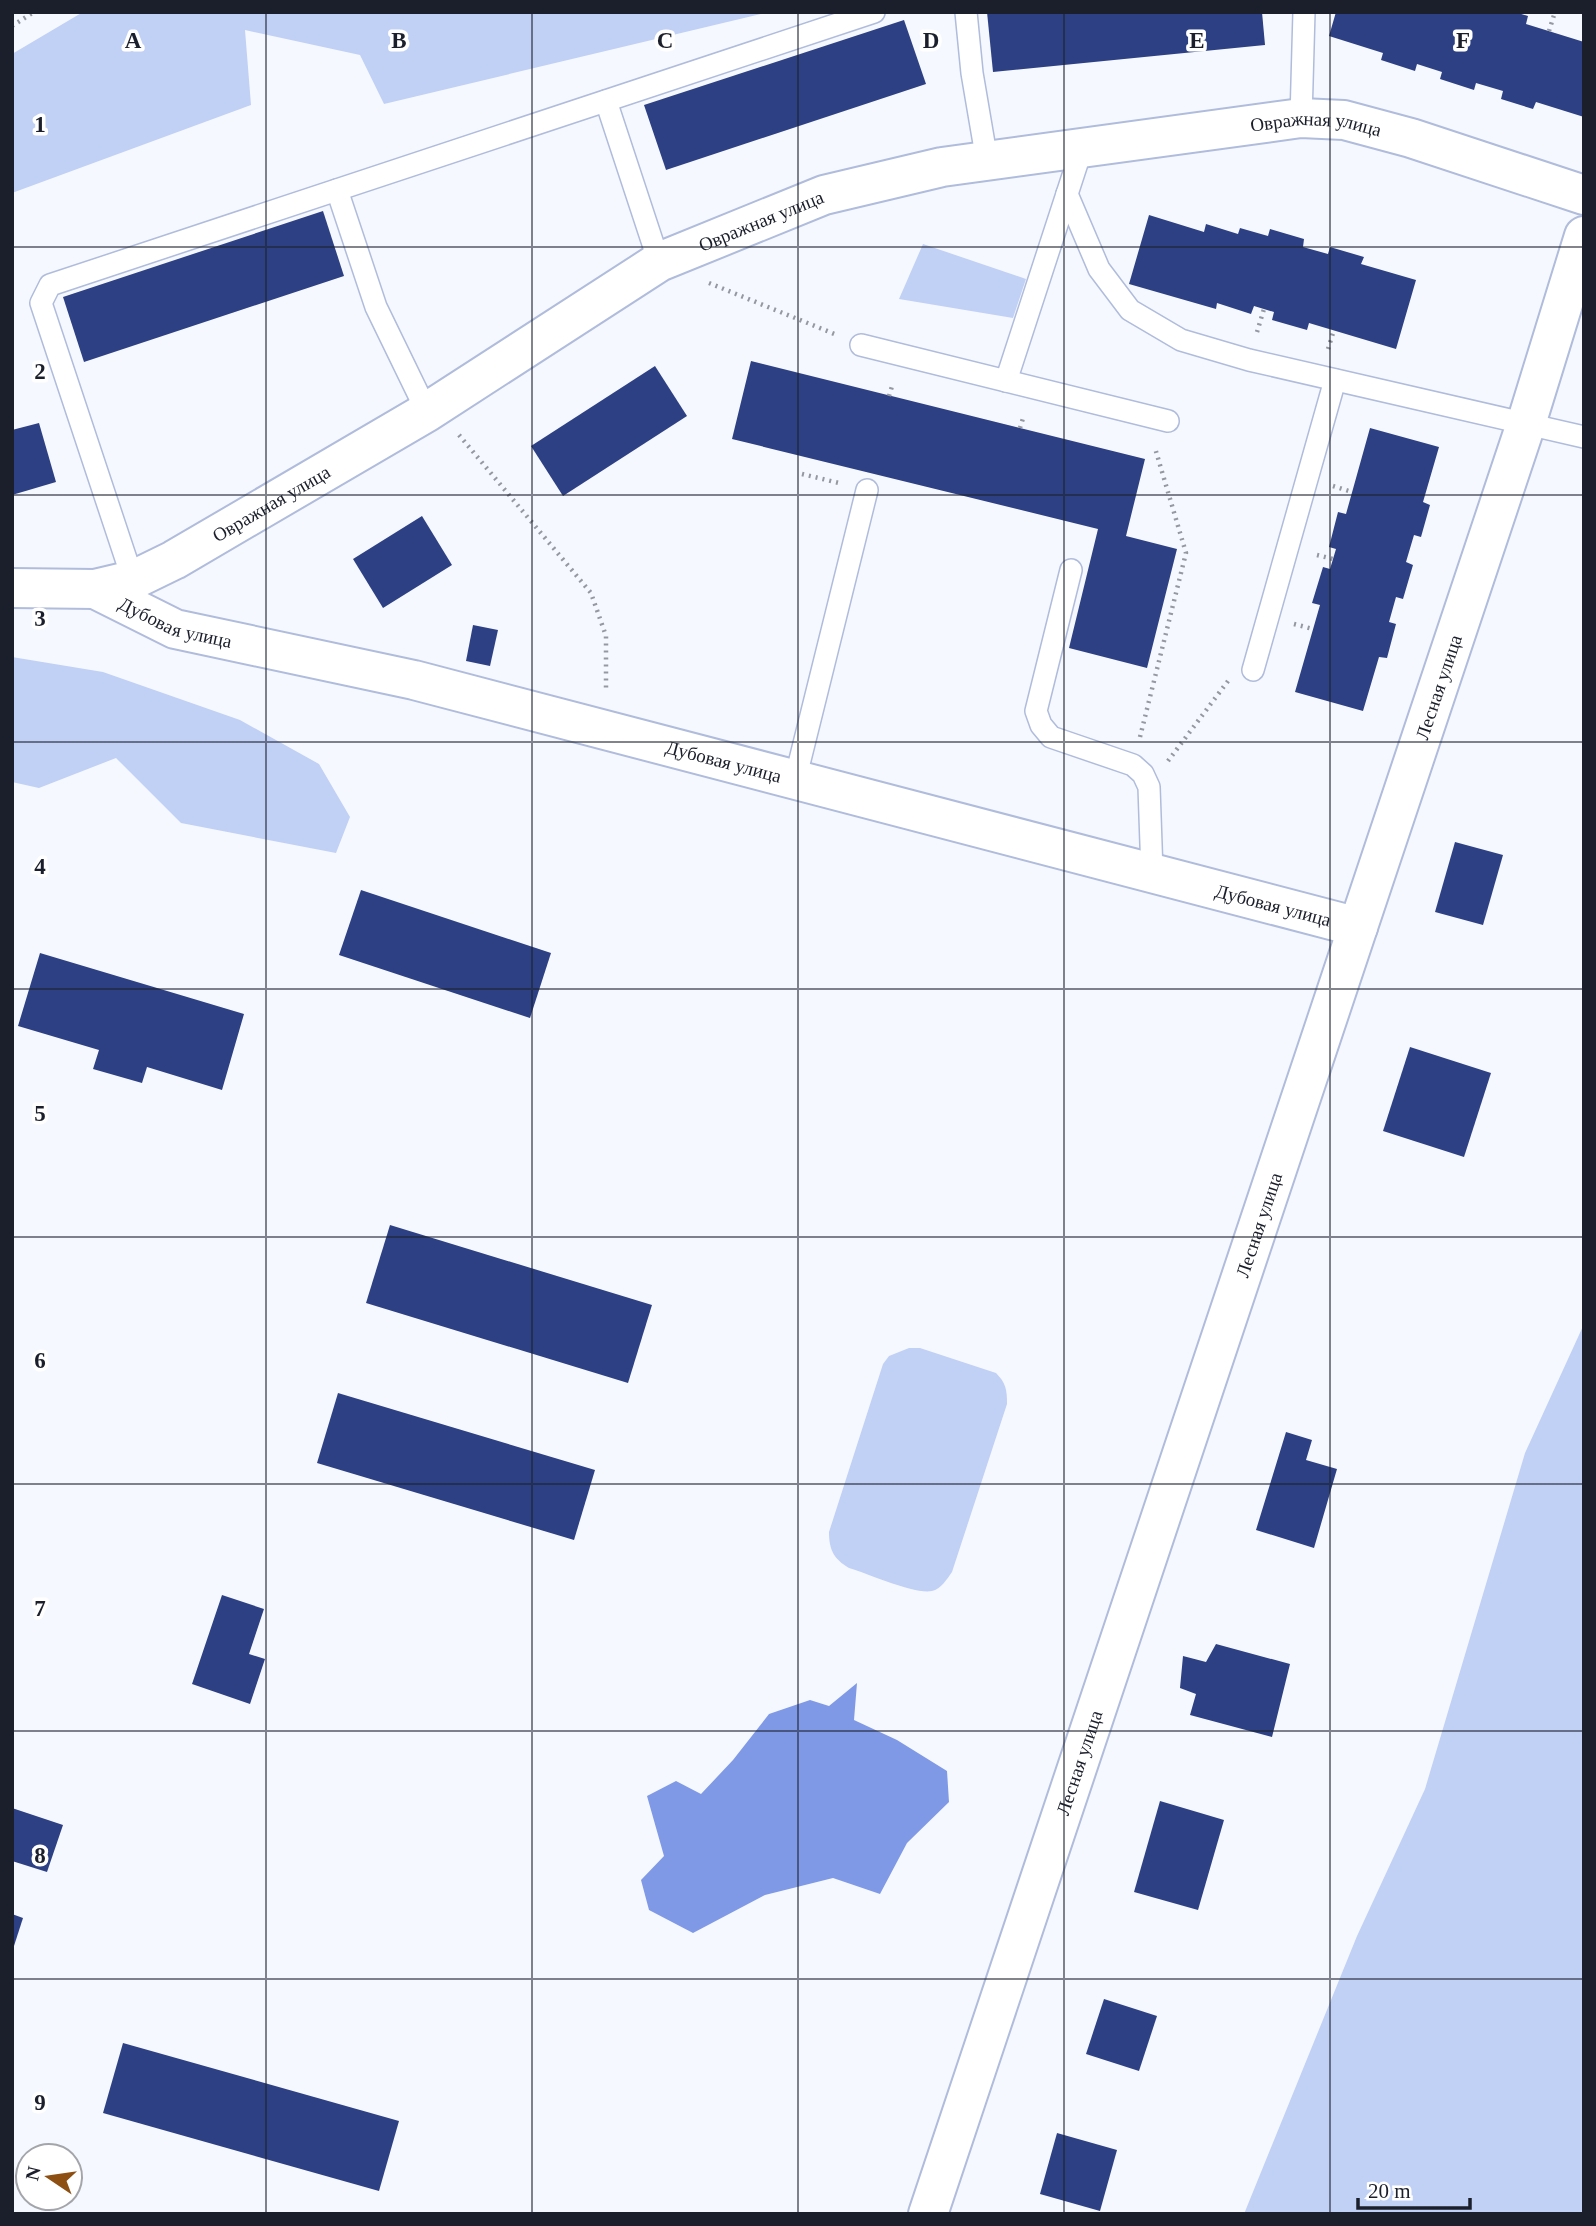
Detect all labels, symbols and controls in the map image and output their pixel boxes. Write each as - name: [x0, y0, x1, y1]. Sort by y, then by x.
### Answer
- text: A: [125, 28, 142, 53]
- text: B: [391, 28, 407, 53]
- text: C: [657, 28, 673, 53]
- text: D: [923, 28, 939, 53]
- text: E: [1189, 28, 1205, 53]
- text: F: [1456, 28, 1470, 53]
- street label: Овражная улица: [1249, 107, 1385, 140]
- text: 1: [34, 112, 46, 137]
- street label: Овражная улица: [695, 186, 827, 255]
- text: 2: [34, 359, 46, 384]
- street label: Овражная улица: [208, 460, 334, 546]
- street label: Дубовая улица: [116, 592, 235, 652]
- text: 3: [34, 606, 46, 631]
- street label: Лесная улица: [1411, 631, 1466, 742]
- street label: Дубовая улица: [664, 736, 785, 786]
- text: 4: [34, 854, 46, 879]
- street label: Дубовая улица: [1213, 880, 1334, 930]
- text: 5: [34, 1101, 46, 1126]
- street label: Лесная улица: [1231, 1169, 1286, 1280]
- text: 6: [34, 1348, 46, 1373]
- text: 7: [34, 1596, 46, 1621]
- street label: Лесная улица: [1052, 1707, 1106, 1818]
- text: 8: [34, 1843, 46, 1868]
- text: 9: [34, 2090, 46, 2115]
- north arrow: [14, 2142, 84, 2212]
- text: N: [21, 2164, 45, 2182]
- scale bar: [1358, 2166, 1470, 2210]
- text: 20 m: [1368, 2179, 1411, 2203]

